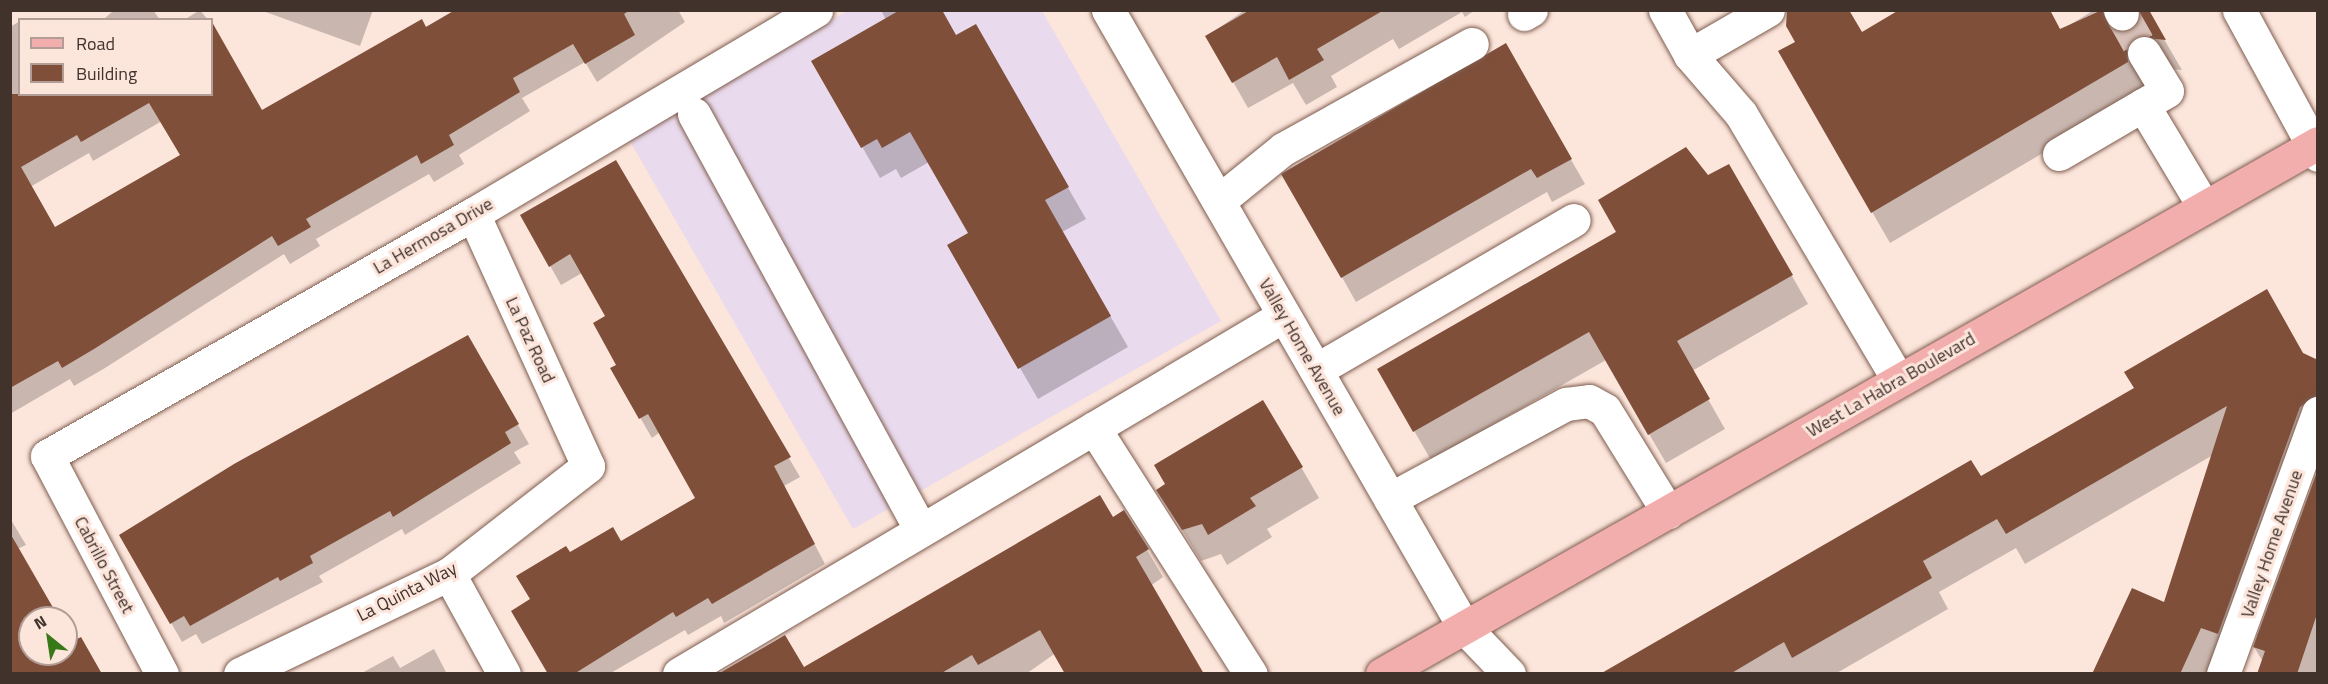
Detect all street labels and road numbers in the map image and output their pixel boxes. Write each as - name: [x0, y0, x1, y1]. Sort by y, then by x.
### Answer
- street label: La Hermosa Drive: [369, 193, 497, 279]
- street label: Valley Home Avenue: [1254, 275, 1350, 419]
- street label: La Paz Road: [501, 294, 559, 386]
- street label: West La Habra Boulevard: [1803, 328, 1979, 442]
- street label: Valley Home Avenue: [2237, 467, 2307, 621]
- street label: Cabrillo Street: [69, 513, 139, 617]
- street label: La Quinta Way: [353, 558, 461, 626]

